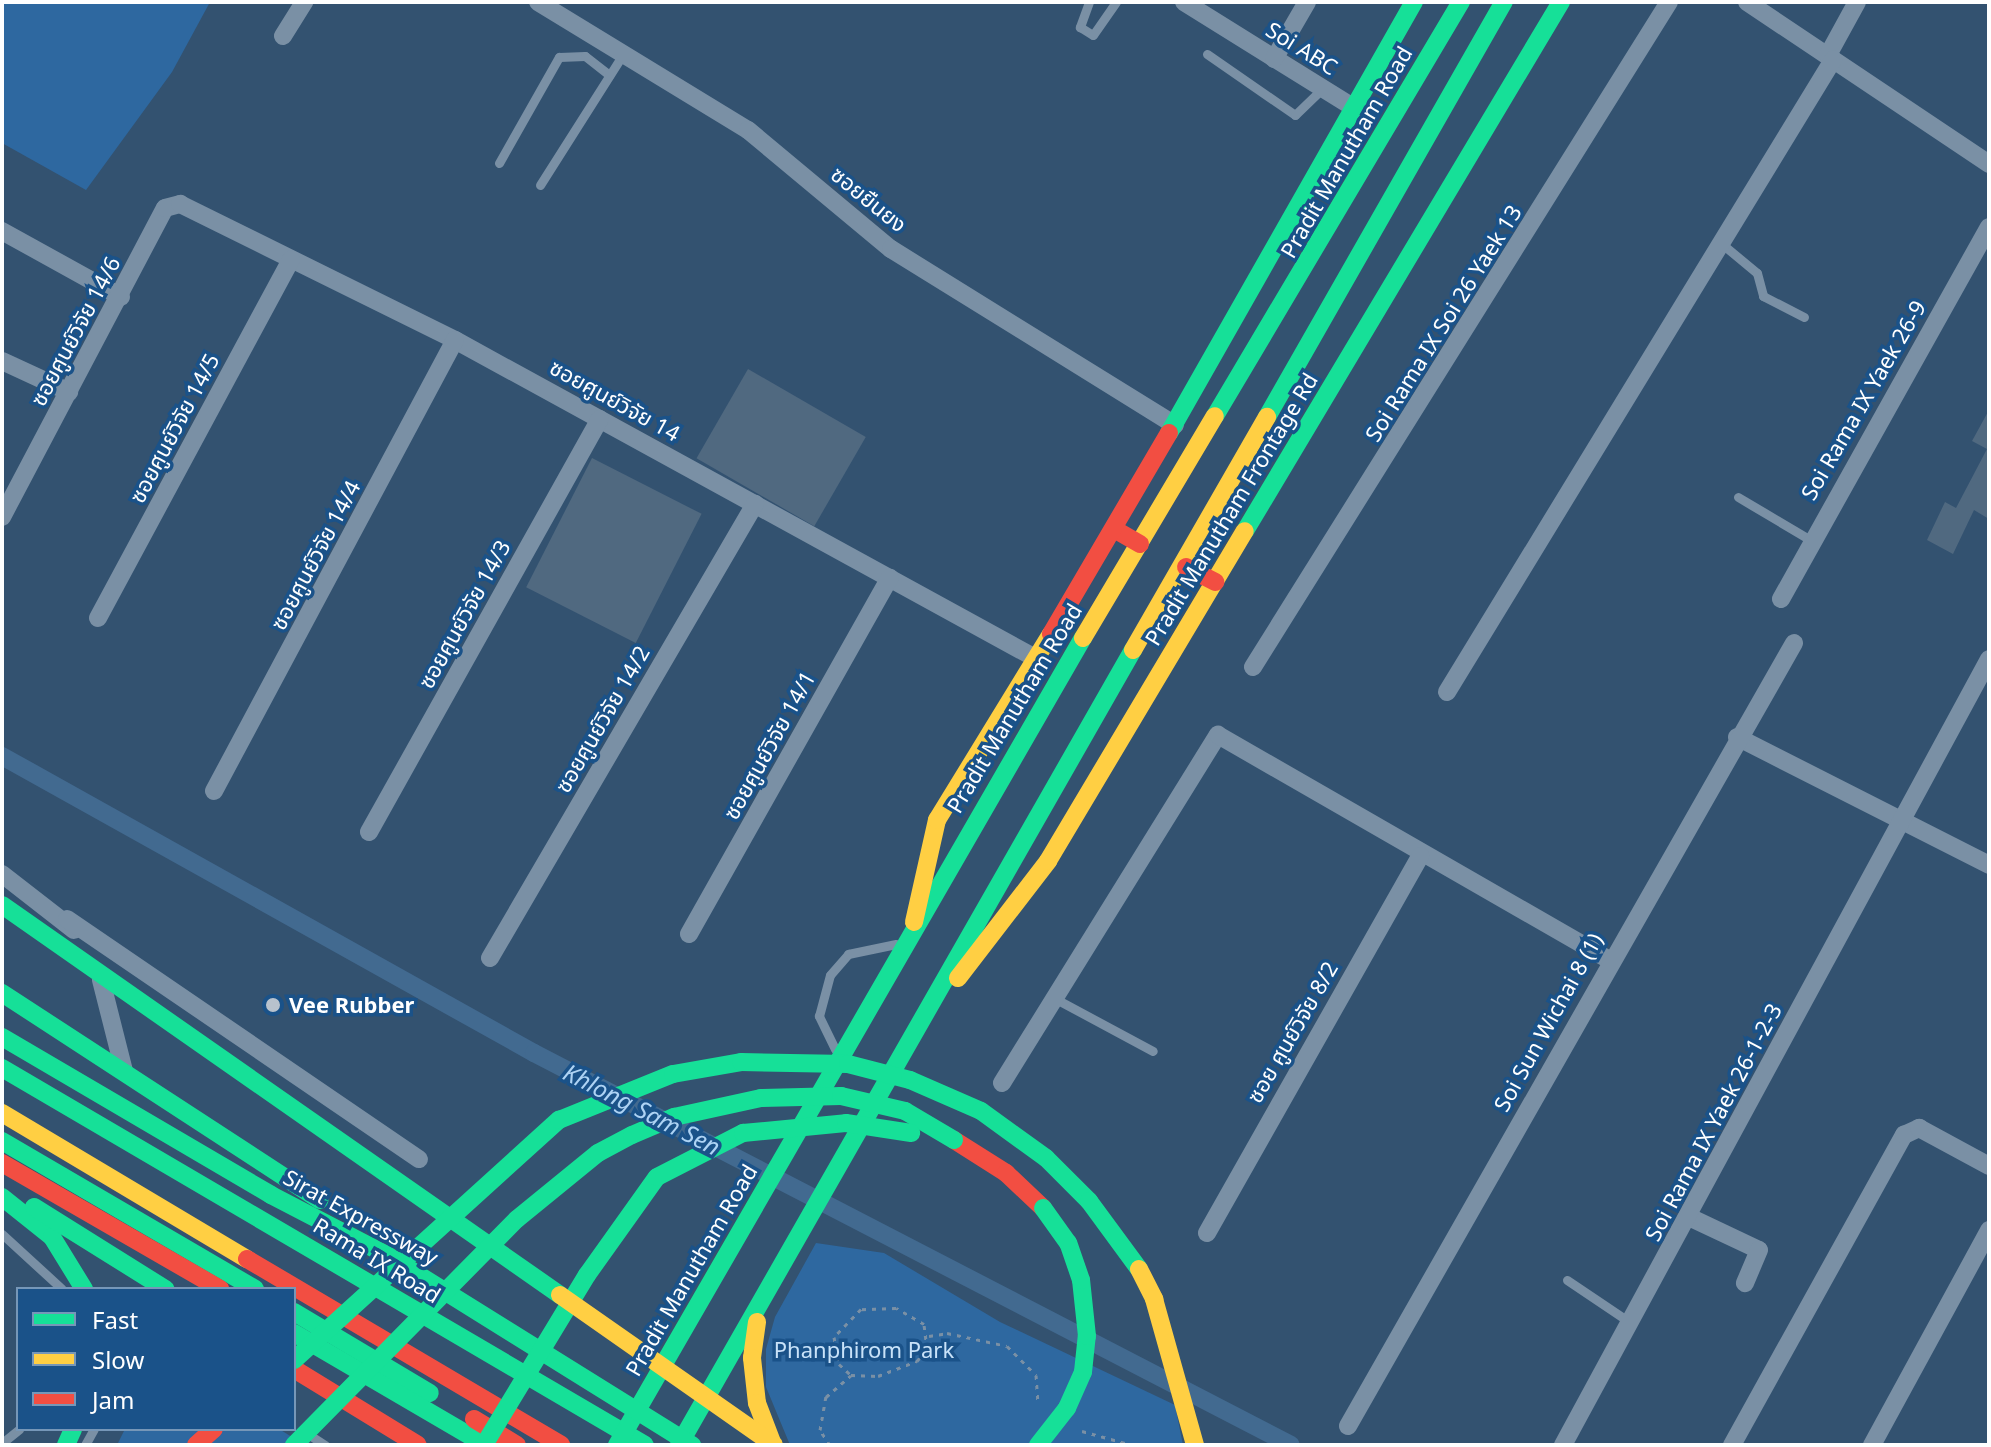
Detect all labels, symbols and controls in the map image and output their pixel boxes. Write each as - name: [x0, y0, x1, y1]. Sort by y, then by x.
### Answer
- street label: Soi ABC: [1261, 16, 1343, 80]
- street label: Pradit Manutham Road: [1275, 42, 1417, 262]
- street label: ซอยยืนยง: [826, 161, 912, 237]
- street label: Soi Rama IX Soi 26 Yaek 13: [1359, 200, 1527, 446]
- street label: ซอยศูนย์วิจัย 14/6: [24, 252, 126, 410]
- street label: Soi Rama IX Yaek 26-9: [1795, 296, 1931, 504]
- street label: ซอยศูนย์วิจัย 14/5: [123, 349, 225, 507]
- street label: ซอยศูนย์วิจัย 14: [545, 353, 685, 447]
- street label: Pradit Manutham Frontage Rd: [1139, 368, 1323, 650]
- street label: ซอยศูนย์วิจัย 14/4: [264, 476, 366, 634]
- street label: ซอยศูนย์วิจัย 14/3: [412, 535, 516, 693]
- street label: Pradit Manutham Road: [941, 598, 1087, 818]
- street label: ซอยศูนย์วิจัย 14/2: [549, 641, 655, 797]
- street label: ซอยศูนย์วิจัย 14/1: [717, 666, 821, 824]
- street label: Soi Sun Wichai 8 (1): [1488, 928, 1608, 1116]
- street label: ซอย ศูนย์วิจัย 8/2: [1241, 957, 1343, 1107]
- place label: Vee Rubber: [289, 992, 414, 1018]
- marker: Vee Rubber: [264, 996, 282, 1014]
- street label: Soi Rama IX Yaek 26-1-2-3: [1639, 999, 1787, 1245]
- water label: Khlong Sam Sen: [559, 1057, 725, 1161]
- street label: Pradit Manutham Road: [620, 1160, 762, 1380]
- street label: Sirat Expressway: [279, 1164, 443, 1270]
- street label: Rama IX Road: [309, 1212, 445, 1308]
- legend: [16, 1287, 296, 1431]
- text: Fast: [92, 1303, 138, 1336]
- park label: Phanphirom Park: [774, 1337, 954, 1363]
- text: Slow: [92, 1343, 144, 1376]
- text: Jam: [92, 1383, 134, 1416]

